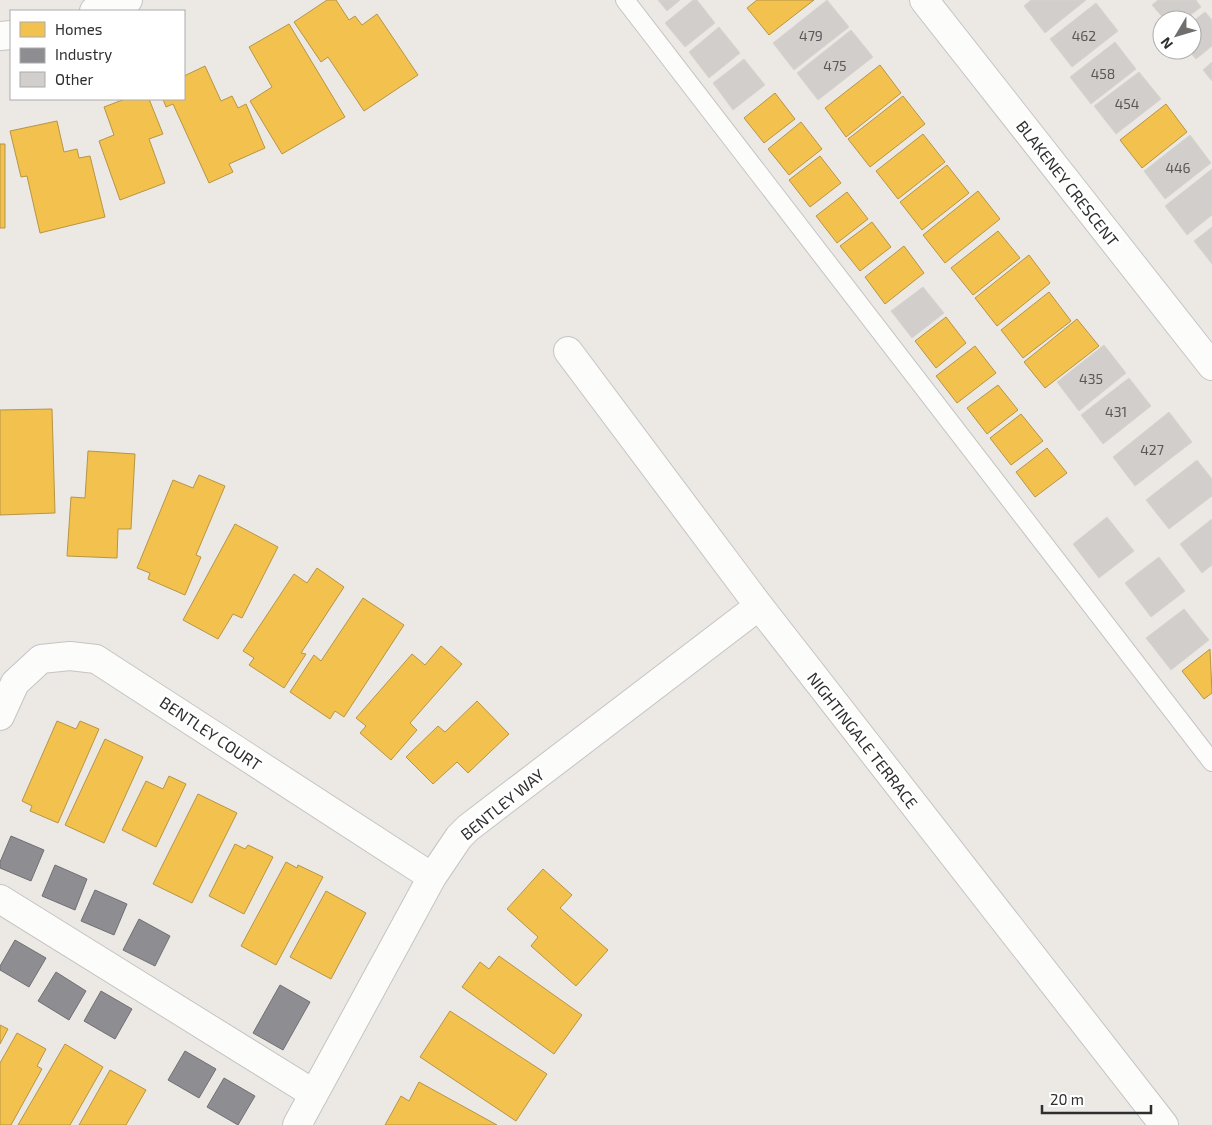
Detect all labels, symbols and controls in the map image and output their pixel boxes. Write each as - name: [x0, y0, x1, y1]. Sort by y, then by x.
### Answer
- legend: [10, 10, 185, 100]
- north arrow: [1152, 10, 1202, 60]
- text: Homes: [55, 20, 102, 38]
- house number: 479: [799, 27, 823, 44]
- house number: 462: [1072, 27, 1096, 44]
- text: N: [1157, 34, 1176, 53]
- text: Industry: [55, 45, 112, 63]
- house number: 475: [823, 57, 847, 74]
- house number: 458: [1091, 65, 1115, 82]
- text: Other: [55, 70, 94, 88]
- house number: 454: [1115, 95, 1139, 112]
- street label: BLAKENEY CRESCENT: [1013, 116, 1123, 250]
- house number: 446: [1165, 159, 1191, 176]
- house number: 435: [1079, 370, 1103, 387]
- house number: 431: [1105, 403, 1127, 420]
- house number: 427: [1140, 441, 1164, 458]
- street label: NIGHTINGALE TERRACE: [804, 668, 922, 812]
- street label: BENTLEY COURT: [157, 692, 265, 774]
- street label: BENTLEY WAY: [457, 765, 547, 843]
- scale bar: [1042, 1082, 1151, 1114]
- text: 20 m: [1050, 1090, 1084, 1108]

